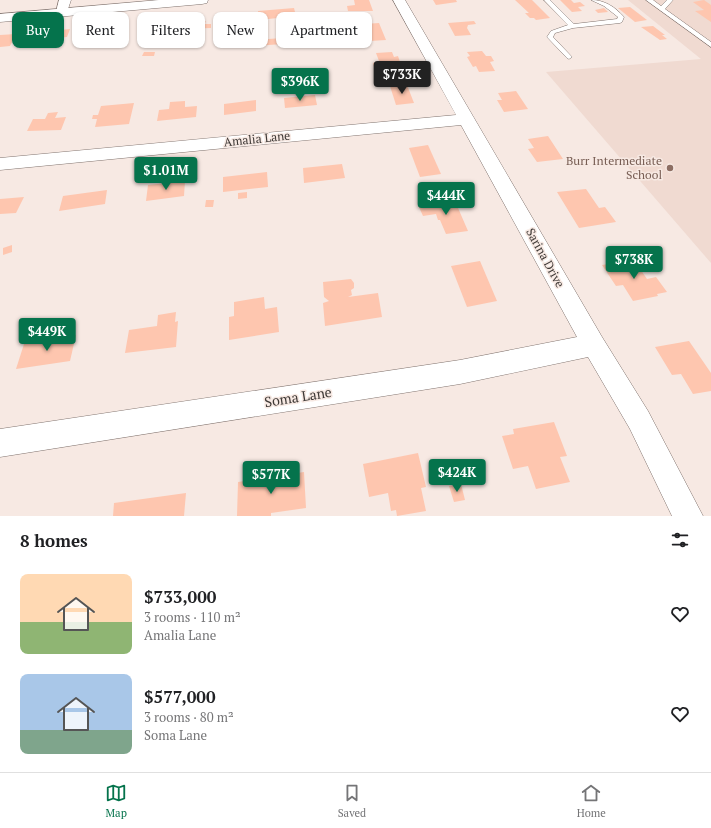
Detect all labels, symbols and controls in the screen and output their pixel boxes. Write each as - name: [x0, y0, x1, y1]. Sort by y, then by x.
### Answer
- chip: Buy: [12, 12, 64, 48]
- chip: Rent: [72, 12, 129, 48]
- chip: Filters: [137, 12, 205, 48]
- chip: New: [213, 12, 268, 48]
- chip: Apartment: [276, 12, 372, 48]
- pin: $733K: [374, 61, 430, 95]
- text: $733K: [383, 65, 421, 83]
- pin: $396K: [272, 68, 328, 102]
- text: $396K: [281, 72, 319, 90]
- street label: Amalia Lane: [223, 128, 291, 149]
- place label: Burr Intermediate School: [566, 153, 662, 182]
- pin: $1.01M: [133, 157, 199, 191]
- text: $1.01M: [143, 161, 189, 179]
- marker: Burr Intermediate School: [665, 163, 675, 173]
- pin: $444K: [418, 182, 474, 216]
- text: $444K: [427, 186, 465, 204]
- street label: Sarina Drive: [523, 226, 568, 290]
- pin: $738K: [606, 246, 662, 280]
- text: $738K: [615, 250, 653, 268]
- pin: $449K: [19, 318, 75, 352]
- text: $449K: [28, 322, 66, 340]
- street label: Soma Lane: [263, 382, 333, 411]
- pin: $424K: [429, 459, 485, 493]
- pin: $577K: [243, 461, 299, 495]
- text: $424K: [438, 463, 476, 481]
- text: $577K: [252, 465, 290, 483]
- text: 8 homes: [20, 529, 88, 552]
- icon: filters: [669, 529, 691, 551]
- text: $733,000: [144, 585, 216, 608]
- icon: home: [52, 590, 100, 638]
- icon: heart: [669, 603, 691, 625]
- text: 3 rooms · 110 m²: [144, 608, 241, 626]
- text: Amalia Lane: [144, 626, 216, 644]
- text: $577,000: [144, 685, 216, 708]
- icon: home: [52, 690, 100, 738]
- icon: heart: [669, 703, 691, 725]
- text: 3 rooms · 80 m²: [144, 708, 234, 726]
- text: Soma Lane: [144, 726, 207, 744]
- tab: Map: [105, 782, 127, 820]
- tab: Saved: [338, 782, 366, 820]
- tab: Home: [577, 782, 606, 820]

